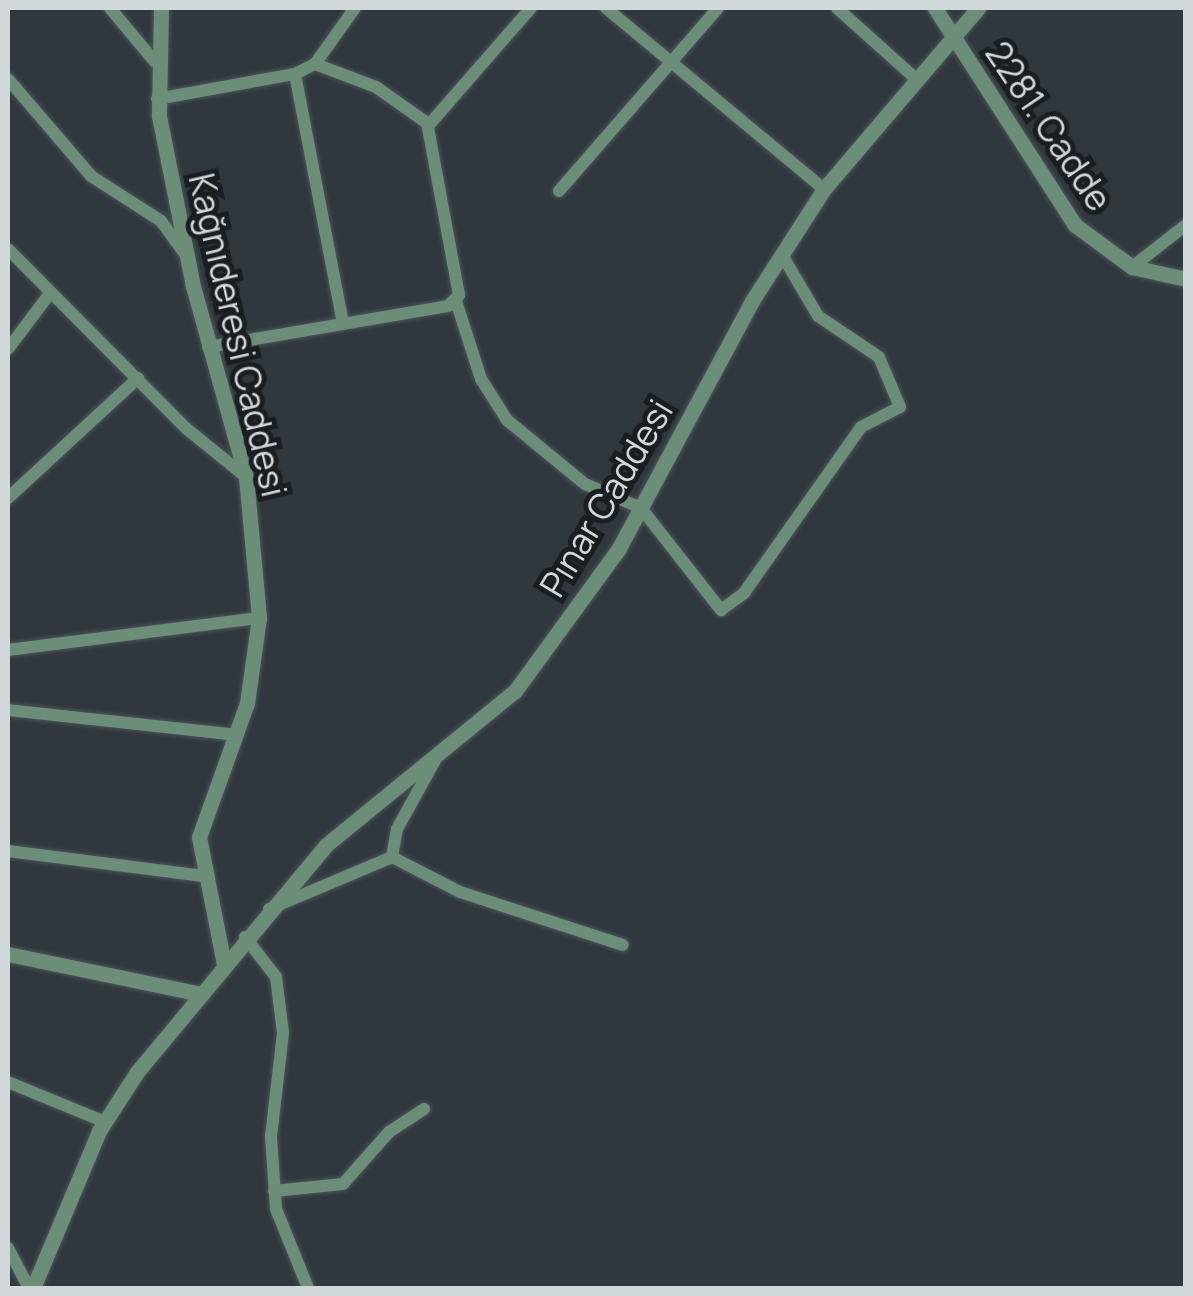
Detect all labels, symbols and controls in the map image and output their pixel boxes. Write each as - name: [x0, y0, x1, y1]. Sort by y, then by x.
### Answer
- street label: 2281. Cadde: [977, 34, 1121, 218]
- street label: Kağnıderesi Caddesi: [180, 169, 296, 501]
- street label: Pınar Caddesi: [531, 392, 681, 604]

